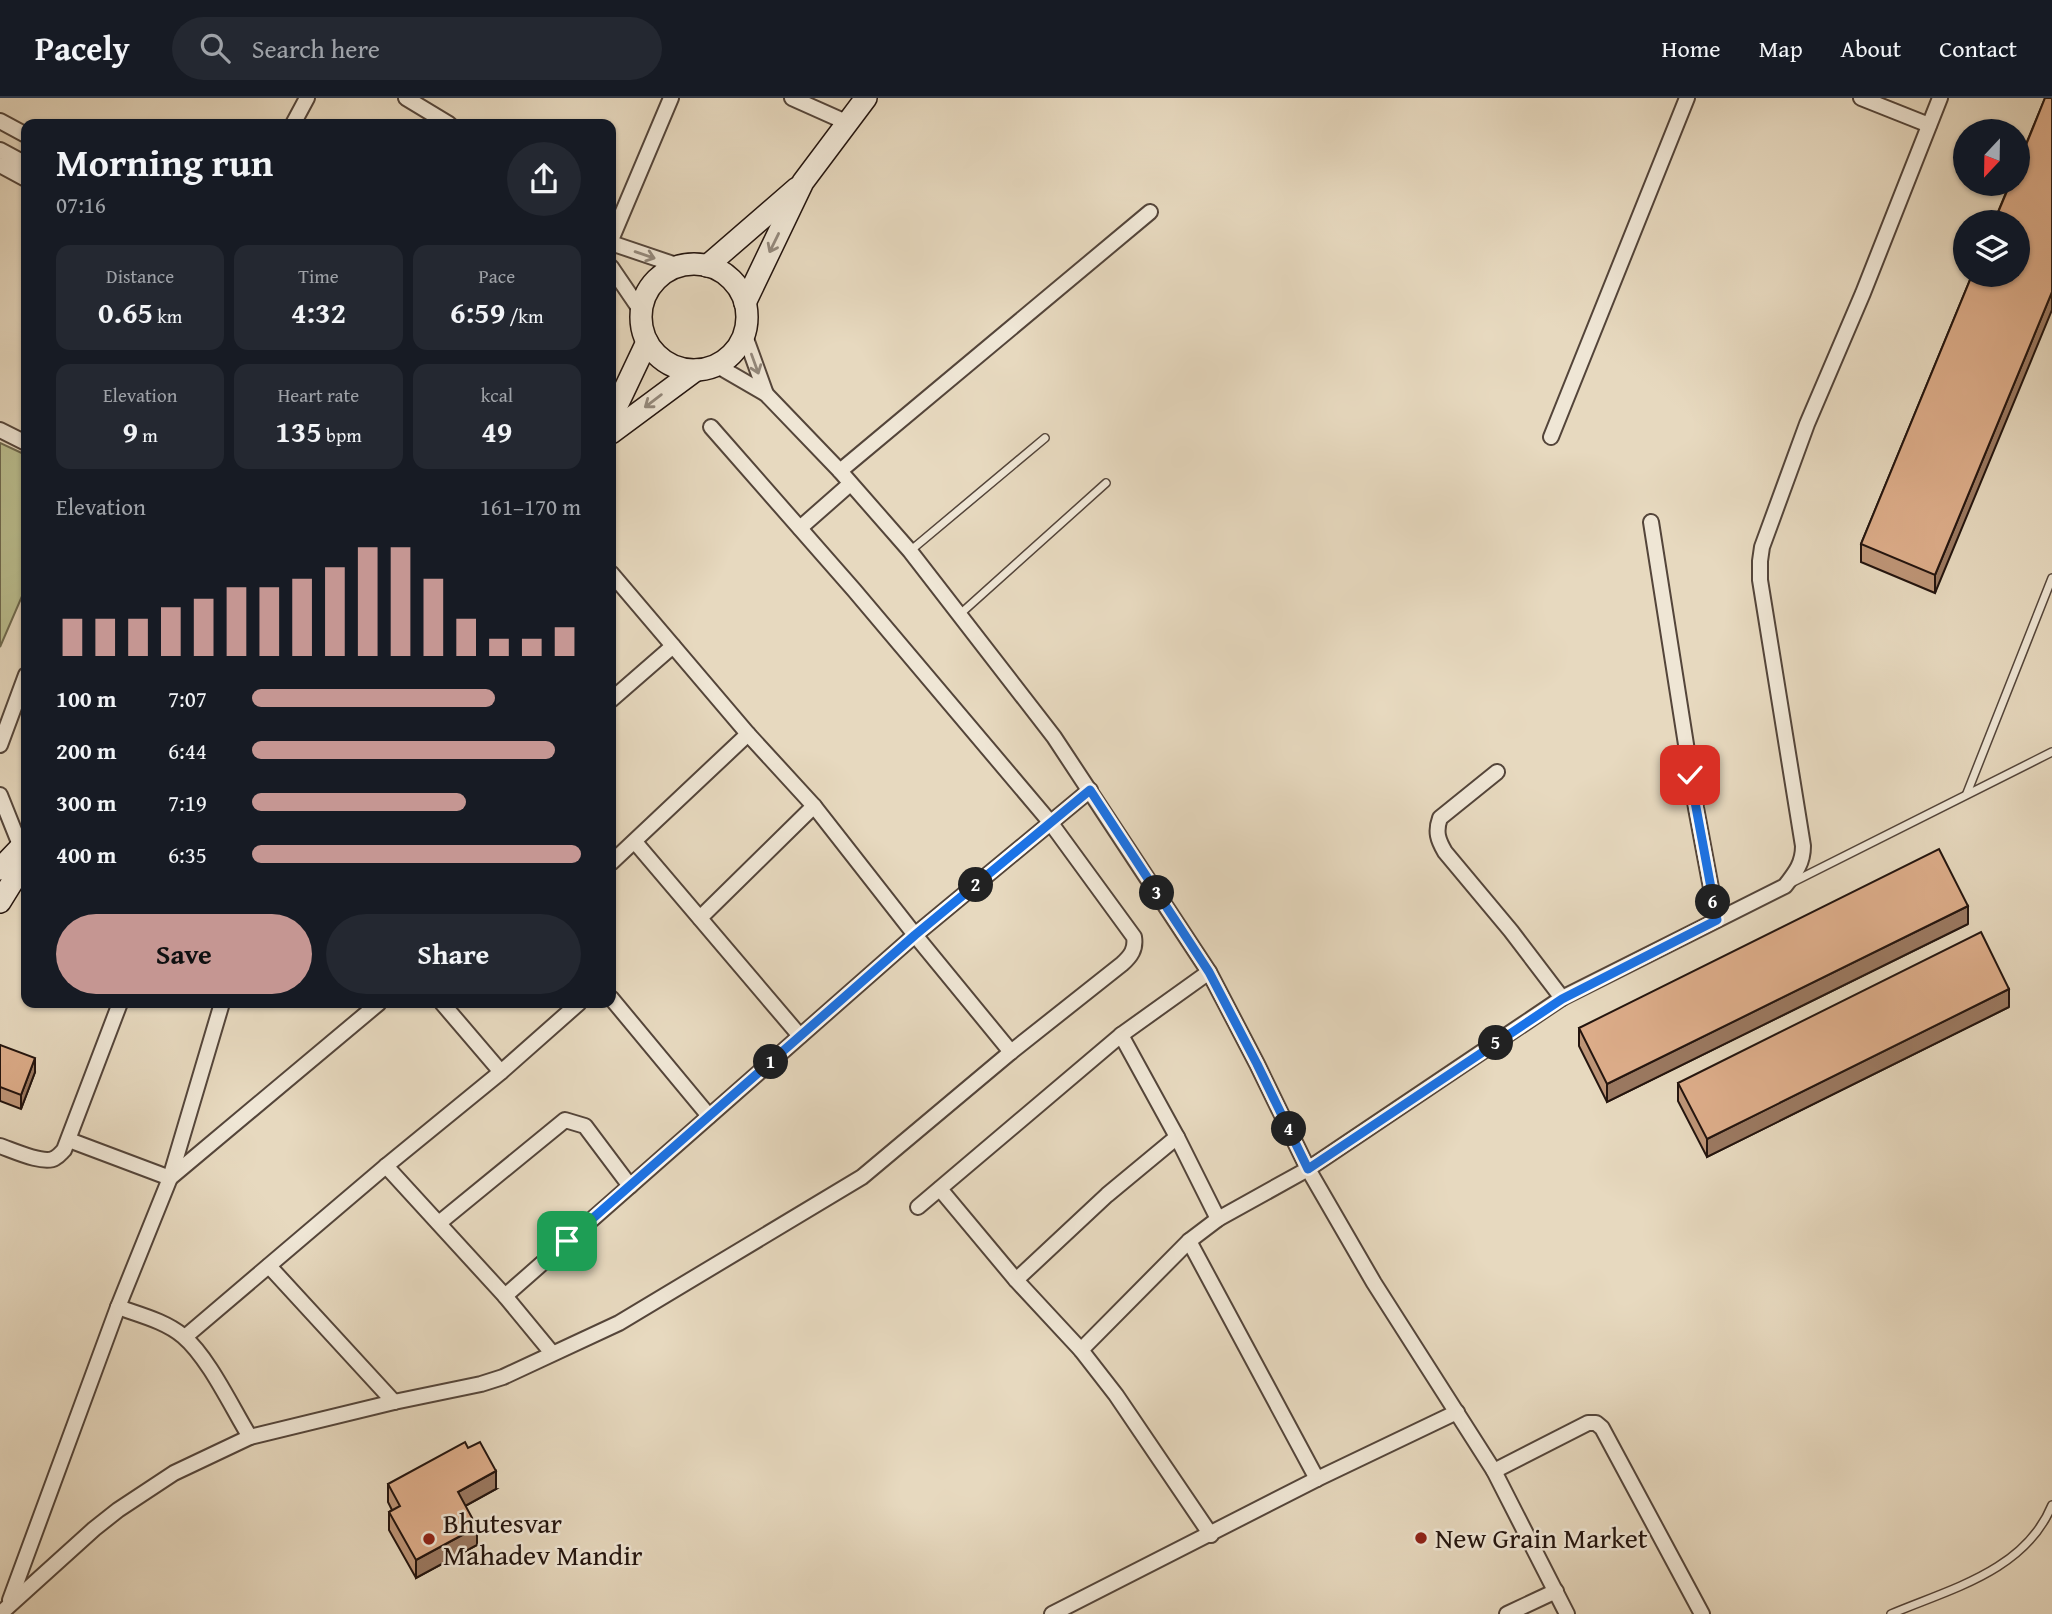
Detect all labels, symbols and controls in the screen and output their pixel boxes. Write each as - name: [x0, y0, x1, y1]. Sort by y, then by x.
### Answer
- search box: [172, 17, 662, 80]
- text: Pacely: [35, 24, 130, 72]
- icon: search: [196, 29, 234, 67]
- text: Search here: [252, 29, 380, 68]
- text: Home: [1662, 31, 1721, 66]
- text: Map: [1759, 31, 1803, 66]
- text: About: [1841, 31, 1901, 66]
- text: Contact: [1939, 31, 2017, 66]
- north arrow: [1953, 119, 2030, 196]
- map controls: [1953, 119, 2030, 287]
- text: Morning run: [56, 134, 273, 190]
- button: share: [507, 142, 581, 216]
- text: 07:16: [56, 188, 106, 221]
- button: layers: [1953, 210, 2030, 287]
- one-way arrow: [767, 231, 780, 253]
- one-way arrow: [633, 250, 655, 262]
- text: Distance: [106, 262, 174, 290]
- text: Time: [298, 262, 339, 290]
- text: Pace: [479, 262, 515, 290]
- text: 0.65: [98, 290, 153, 334]
- text: 4:32: [291, 290, 346, 334]
- text: 6:59: [450, 290, 505, 334]
- text: km: [153, 302, 182, 330]
- text: /km: [505, 302, 544, 330]
- one-way arrow: [750, 352, 763, 374]
- text: Elevation: [103, 381, 177, 409]
- text: Heart rate: [278, 381, 359, 409]
- text: kcal: [481, 381, 513, 409]
- one-way arrow: [644, 394, 663, 409]
- text: 9: [123, 409, 138, 453]
- text: 135: [275, 409, 322, 453]
- text: 49: [481, 409, 512, 453]
- text: m: [138, 421, 158, 449]
- text: bpm: [322, 421, 362, 449]
- text: Elevation: [56, 490, 146, 523]
- text: 161–170 m: [480, 490, 581, 523]
- text: 100 m: [56, 682, 117, 715]
- text: 7:07: [168, 682, 207, 715]
- text: 200 m: [56, 734, 117, 767]
- text: 6:44: [168, 734, 207, 767]
- pin: [1660, 745, 1720, 805]
- icon: check: [1671, 756, 1709, 794]
- text: 300 m: [56, 786, 117, 819]
- text: 7:19: [168, 786, 207, 819]
- text: 400 m: [56, 838, 117, 871]
- text: 6:35: [168, 838, 207, 871]
- pin: 2: [958, 868, 993, 902]
- text: 2: [971, 870, 980, 898]
- pin: 3: [1140, 876, 1174, 910]
- text: 3: [1152, 878, 1161, 906]
- pin: 6: [1696, 884, 1730, 920]
- text: 6: [1708, 887, 1717, 915]
- button: Save: [56, 914, 312, 994]
- button: Share: [326, 914, 581, 994]
- pin: 5: [1478, 1026, 1514, 1060]
- text: 5: [1491, 1028, 1500, 1056]
- pin: 1: [754, 1044, 788, 1080]
- text: 1: [766, 1047, 775, 1075]
- pin: 4: [1272, 1112, 1306, 1146]
- text: 4: [1284, 1114, 1293, 1142]
- pin: [537, 1211, 597, 1271]
- icon: arrive: [548, 1222, 586, 1260]
- place label: Bhutesvar Mahadev Mandir: [443, 1502, 643, 1575]
- place label: New Grain Market: [1435, 1517, 1648, 1558]
- marker: New Grain Market: [1413, 1530, 1429, 1546]
- marker: Bhutesvar Mahadev Mandir: [421, 1531, 437, 1547]

